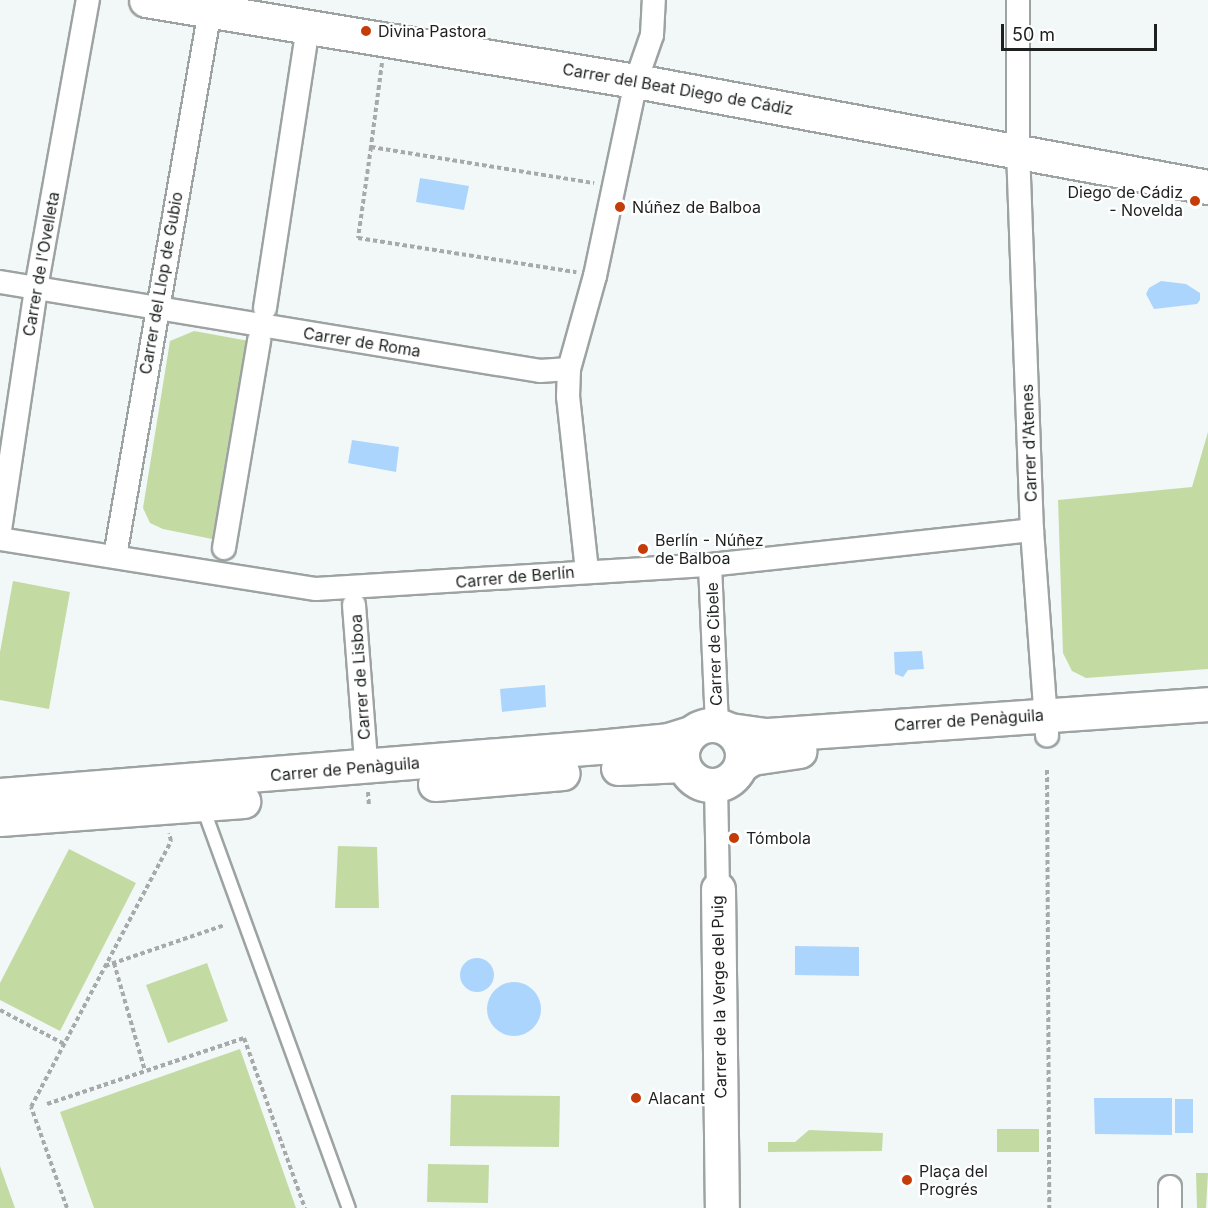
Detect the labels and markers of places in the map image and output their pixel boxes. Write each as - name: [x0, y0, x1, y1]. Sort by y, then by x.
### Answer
- place label: Divina Pastora: [378, 21, 487, 41]
- marker: Divina Pastora: [359, 24, 373, 38]
- place label: Diego de Cádiz - Novelda: [1068, 182, 1183, 220]
- marker: Diego de Cádiz - Novelda: [1188, 194, 1202, 208]
- place label: Núñez de Balboa: [632, 197, 761, 217]
- marker: Núñez de Balboa: [613, 200, 627, 214]
- place label: Berlín - Núñez de Balboa: [655, 530, 764, 568]
- marker: Berlín - Núñez de Balboa: [636, 542, 650, 556]
- place label: Tómbola: [746, 828, 811, 848]
- marker: Tómbola: [727, 831, 741, 845]
- place label: Alacant: [648, 1088, 705, 1108]
- marker: Alacant: [629, 1091, 643, 1105]
- place label: Plaça del Progrés: [919, 1161, 988, 1199]
- marker: Plaça del Progrés: [900, 1173, 914, 1187]

